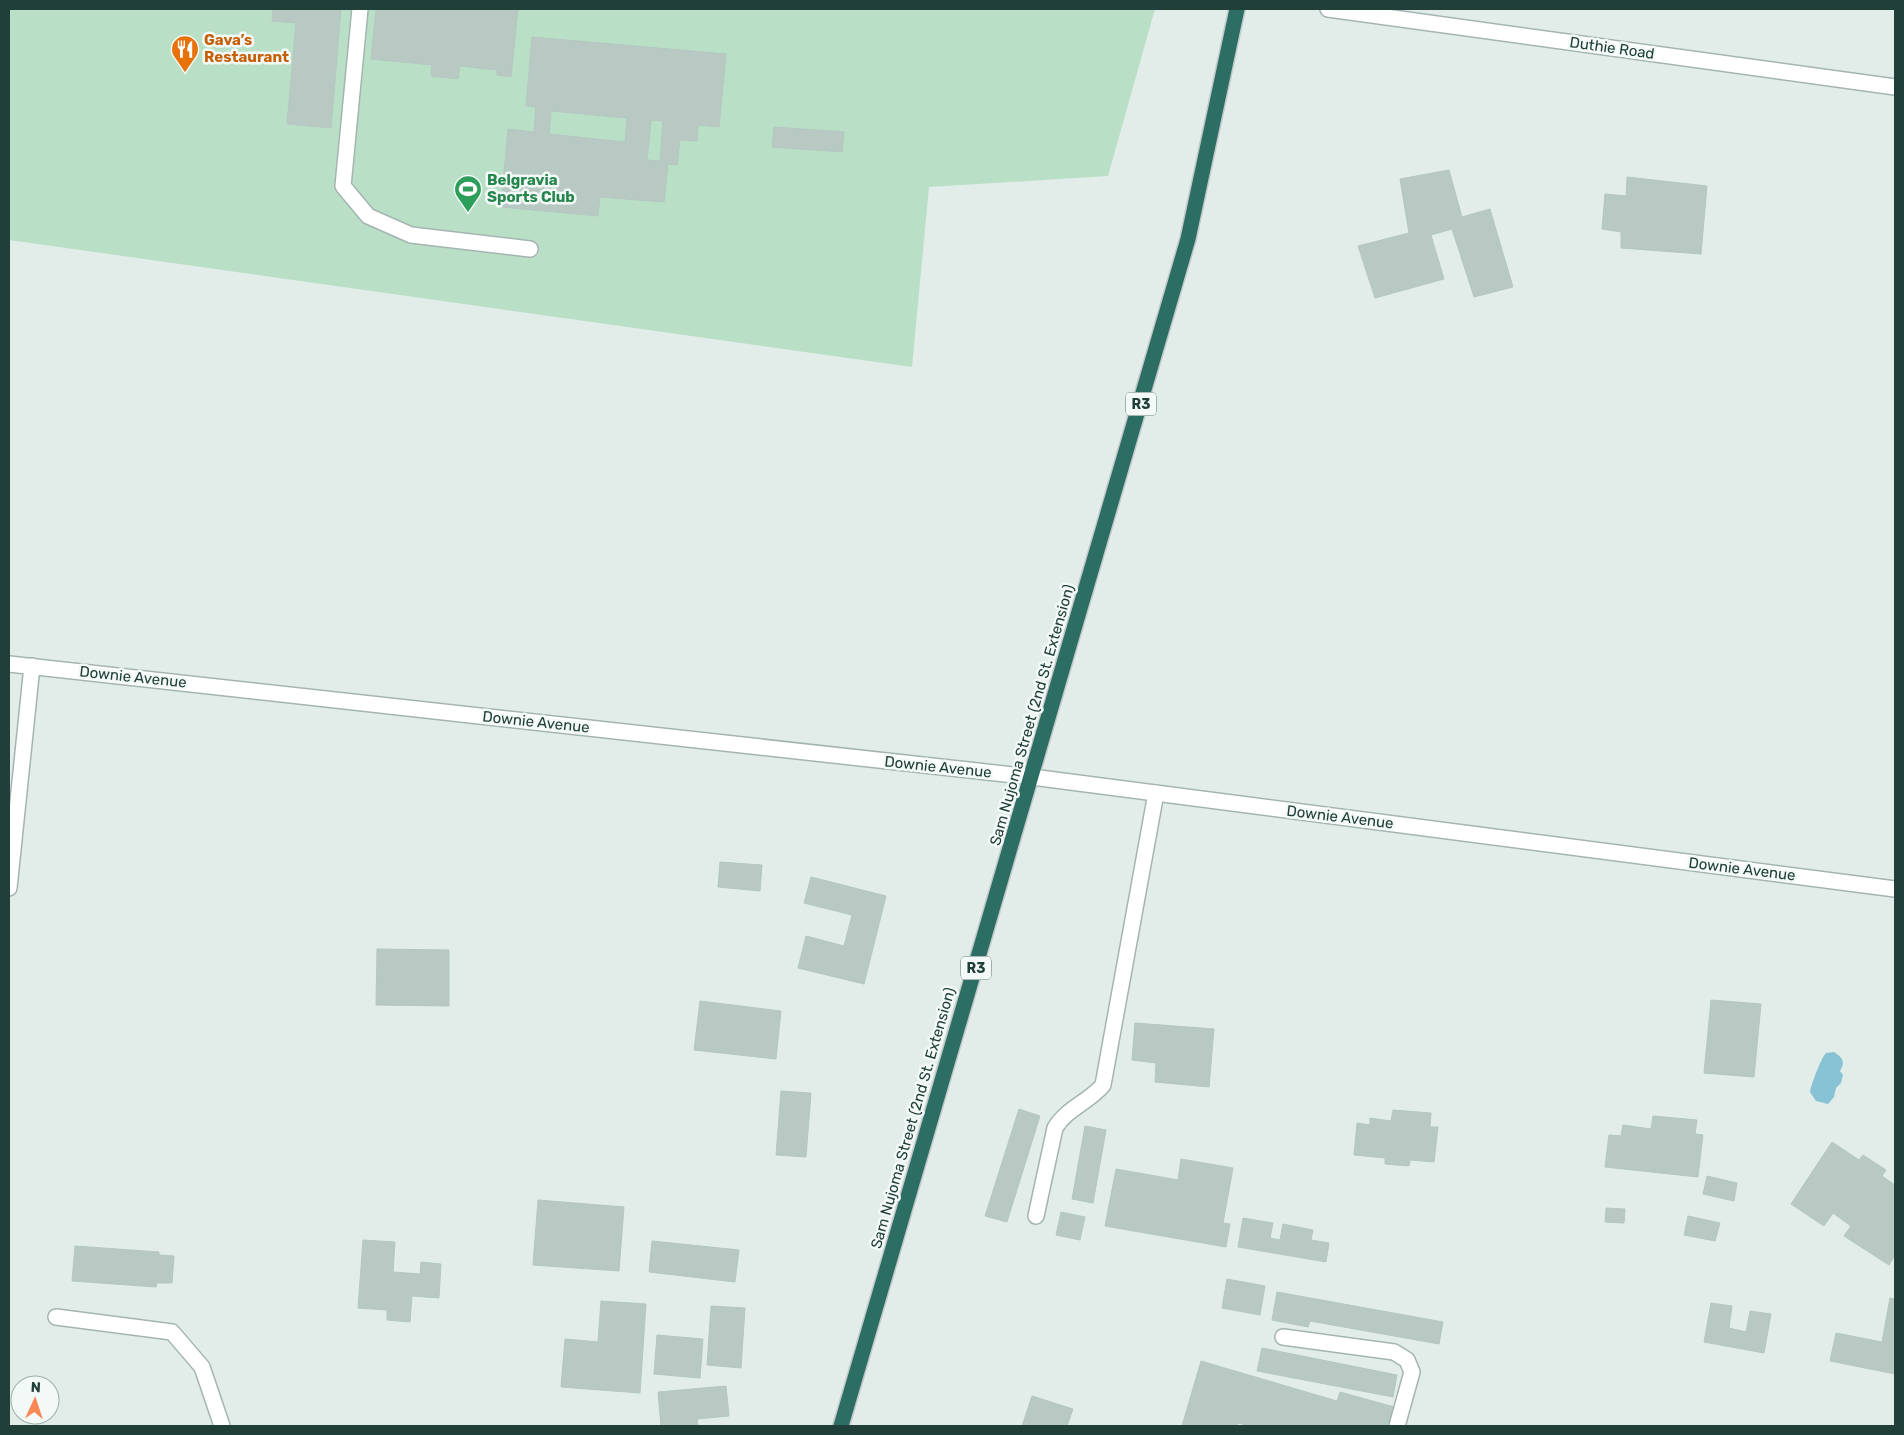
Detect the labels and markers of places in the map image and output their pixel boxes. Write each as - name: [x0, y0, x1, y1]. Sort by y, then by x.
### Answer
- place label: Gava’s Restaurant: [204, 31, 289, 66]
- restaurant icon: Gava’s Restaurant: [170, 34, 200, 73]
- place label: Belgravia Sports Club: [487, 171, 575, 206]
- sports icon: Belgravia Sports Club: [453, 174, 483, 213]

